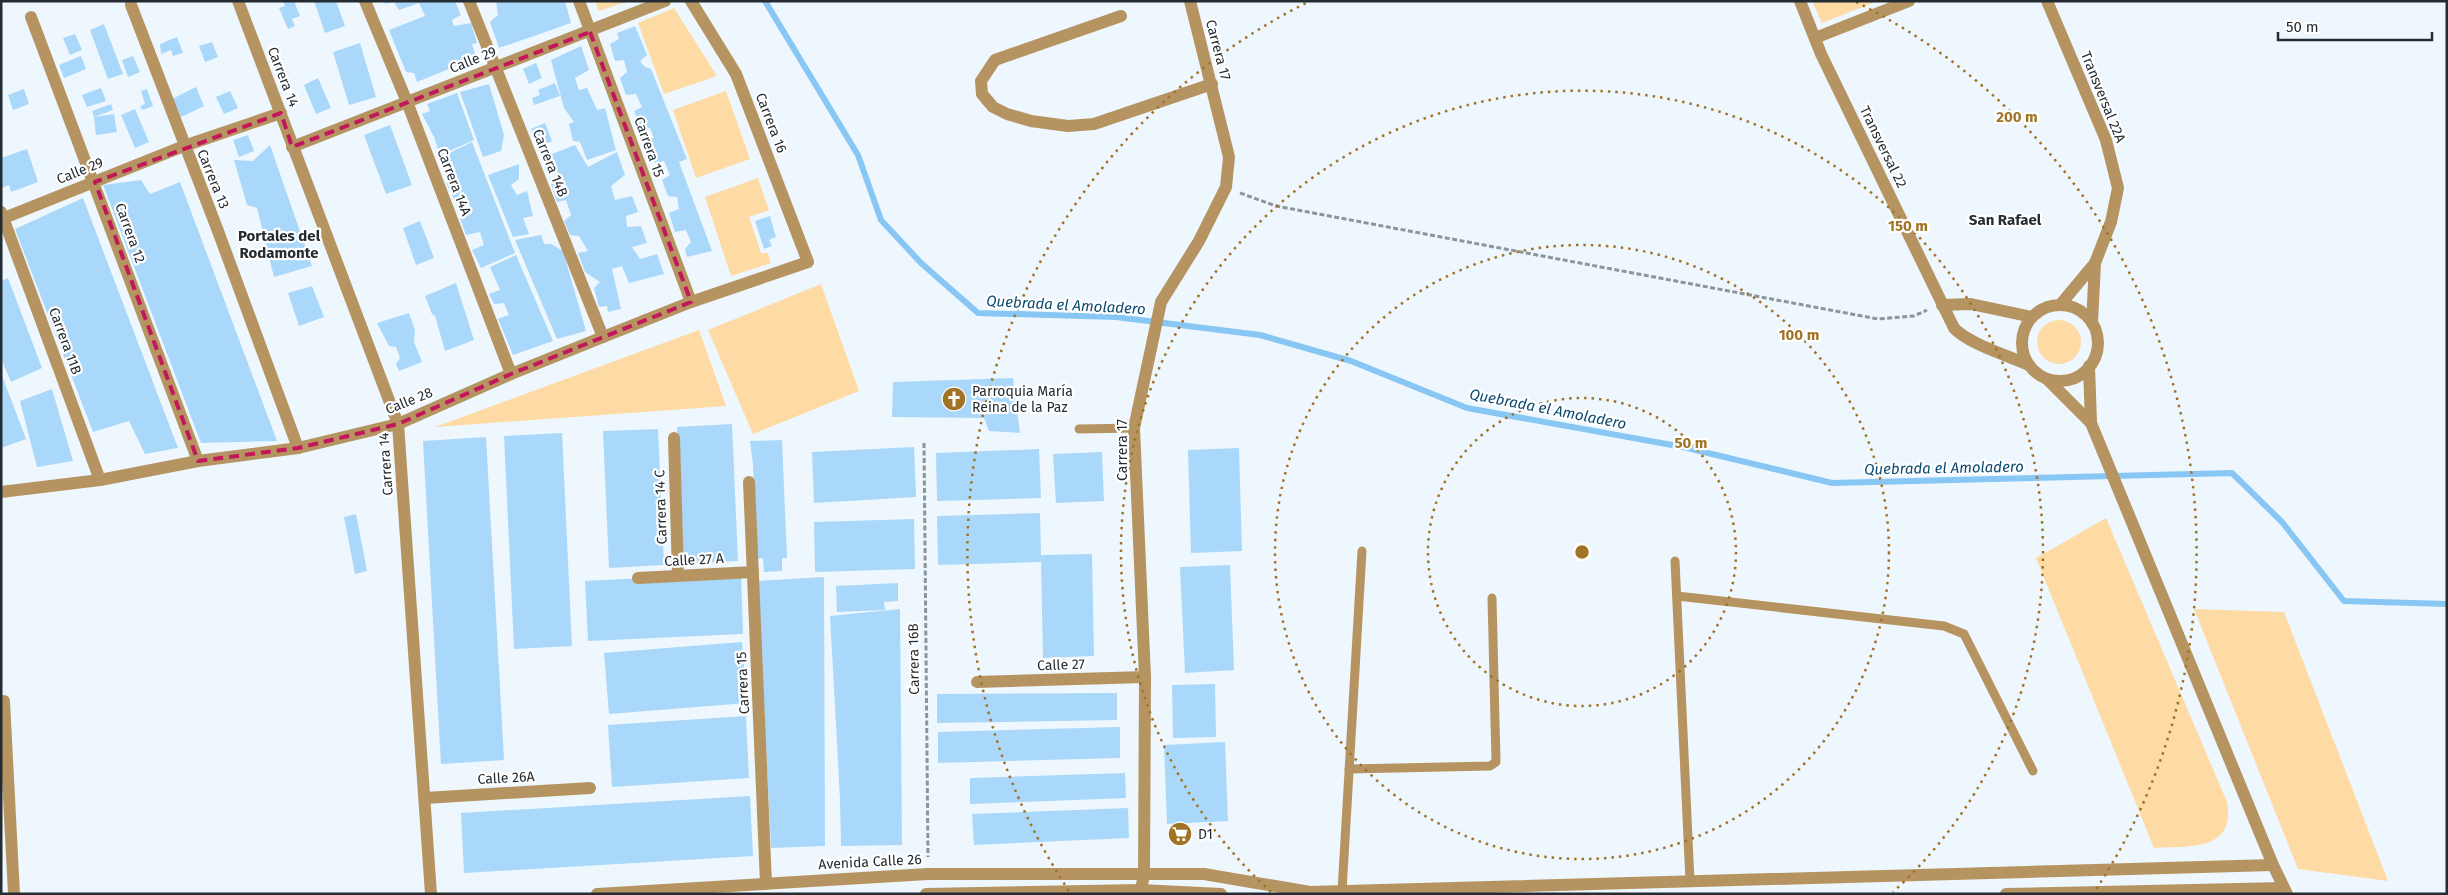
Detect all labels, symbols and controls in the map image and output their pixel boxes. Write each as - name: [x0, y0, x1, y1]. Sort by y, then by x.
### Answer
- scale bar: [2278, 10, 2432, 42]
- street label: Carrera 17: [1202, 18, 1234, 82]
- text: 50 m: [2286, 18, 2319, 36]
- street label: Calle 29: [447, 43, 499, 77]
- street label: Carrera 14: [264, 45, 302, 110]
- street label: Transversal 22A: [2077, 49, 2129, 145]
- street label: Carrera 16: [752, 90, 790, 156]
- street label: Transversal 22: [1856, 103, 1910, 191]
- text: 200 m: [1996, 108, 2038, 126]
- street label: Carrera 15: [630, 115, 668, 179]
- street label: Carrera 14B: [529, 127, 571, 199]
- street label: Carrera 14A: [433, 146, 475, 218]
- street label: Carrera 13: [193, 147, 233, 211]
- street label: Calle 29: [54, 154, 106, 188]
- street label: Carrera 12: [111, 201, 149, 265]
- district label: San Rafael: [1969, 211, 2042, 229]
- text: 150 m: [1888, 217, 1928, 235]
- district label: Portales del Rodamonte: [238, 227, 321, 262]
- water label: Quebrada el Amoladero: [986, 292, 1146, 318]
- street label: Carrera 11B: [45, 305, 85, 377]
- text: 100 m: [1779, 326, 1819, 344]
- place label: Parroquia María Reina de la Paz: [972, 383, 1073, 416]
- street label: Calle 28: [383, 384, 435, 418]
- water label: Quebrada el Amoladero: [1468, 385, 1628, 433]
- church icon: Parroquia María Reina de la Paz: [941, 386, 967, 412]
- street label: Carrera 17: [1114, 419, 1131, 481]
- street label: Carrera 14: [375, 431, 397, 496]
- text: 50 m: [1674, 434, 1708, 452]
- water label: Quebrada el Amoladero: [1864, 458, 2024, 478]
- street label: Carrera 14 C: [651, 469, 671, 545]
- centre of rings: [1573, 543, 1591, 561]
- street label: Calle 27 A: [664, 550, 724, 570]
- street label: Carrera 16B: [905, 623, 923, 695]
- street label: Carrera 15: [733, 651, 753, 715]
- street label: Calle 27: [1037, 656, 1085, 674]
- street label: Calle 26A: [477, 768, 535, 788]
- supermarket icon: D1: [1167, 821, 1193, 847]
- place label: D1: [1198, 826, 1213, 843]
- street label: Avenida Calle 26: [818, 851, 922, 873]

